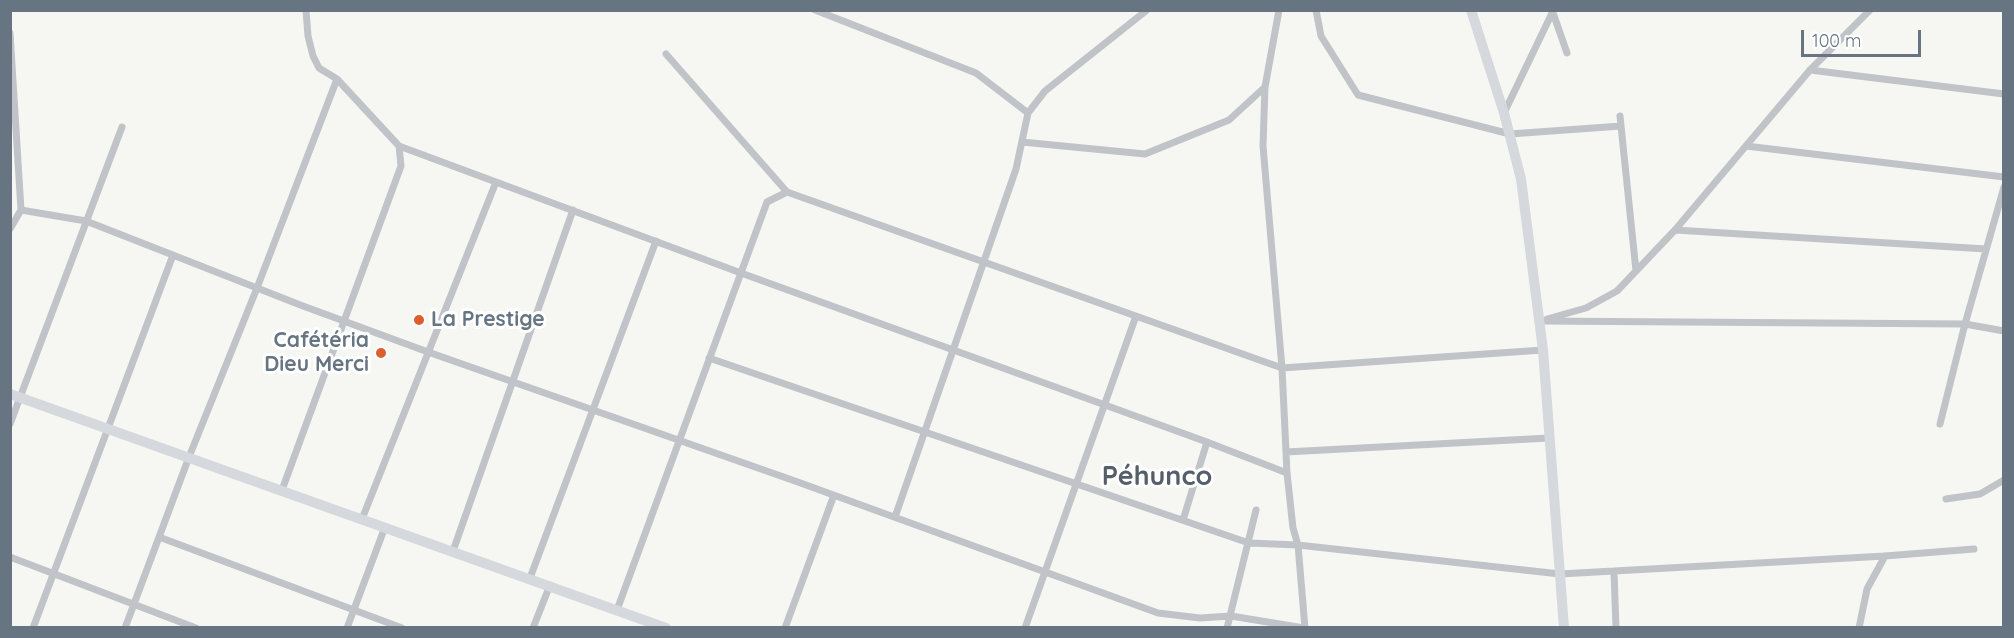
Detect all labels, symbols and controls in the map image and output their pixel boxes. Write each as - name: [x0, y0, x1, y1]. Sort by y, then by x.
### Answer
- scale bar: [1804, 18, 1924, 56]
- text: 100 m: [1812, 29, 1861, 52]
- place label: La Prestige: [431, 307, 545, 333]
- marker: La Prestige: [412, 313, 426, 327]
- place label: Cafétéria Dieu Merci: [264, 328, 369, 378]
- marker: Cafétéria Dieu Merci: [374, 346, 388, 360]
- district label: Péhunco: [1102, 461, 1212, 493]

